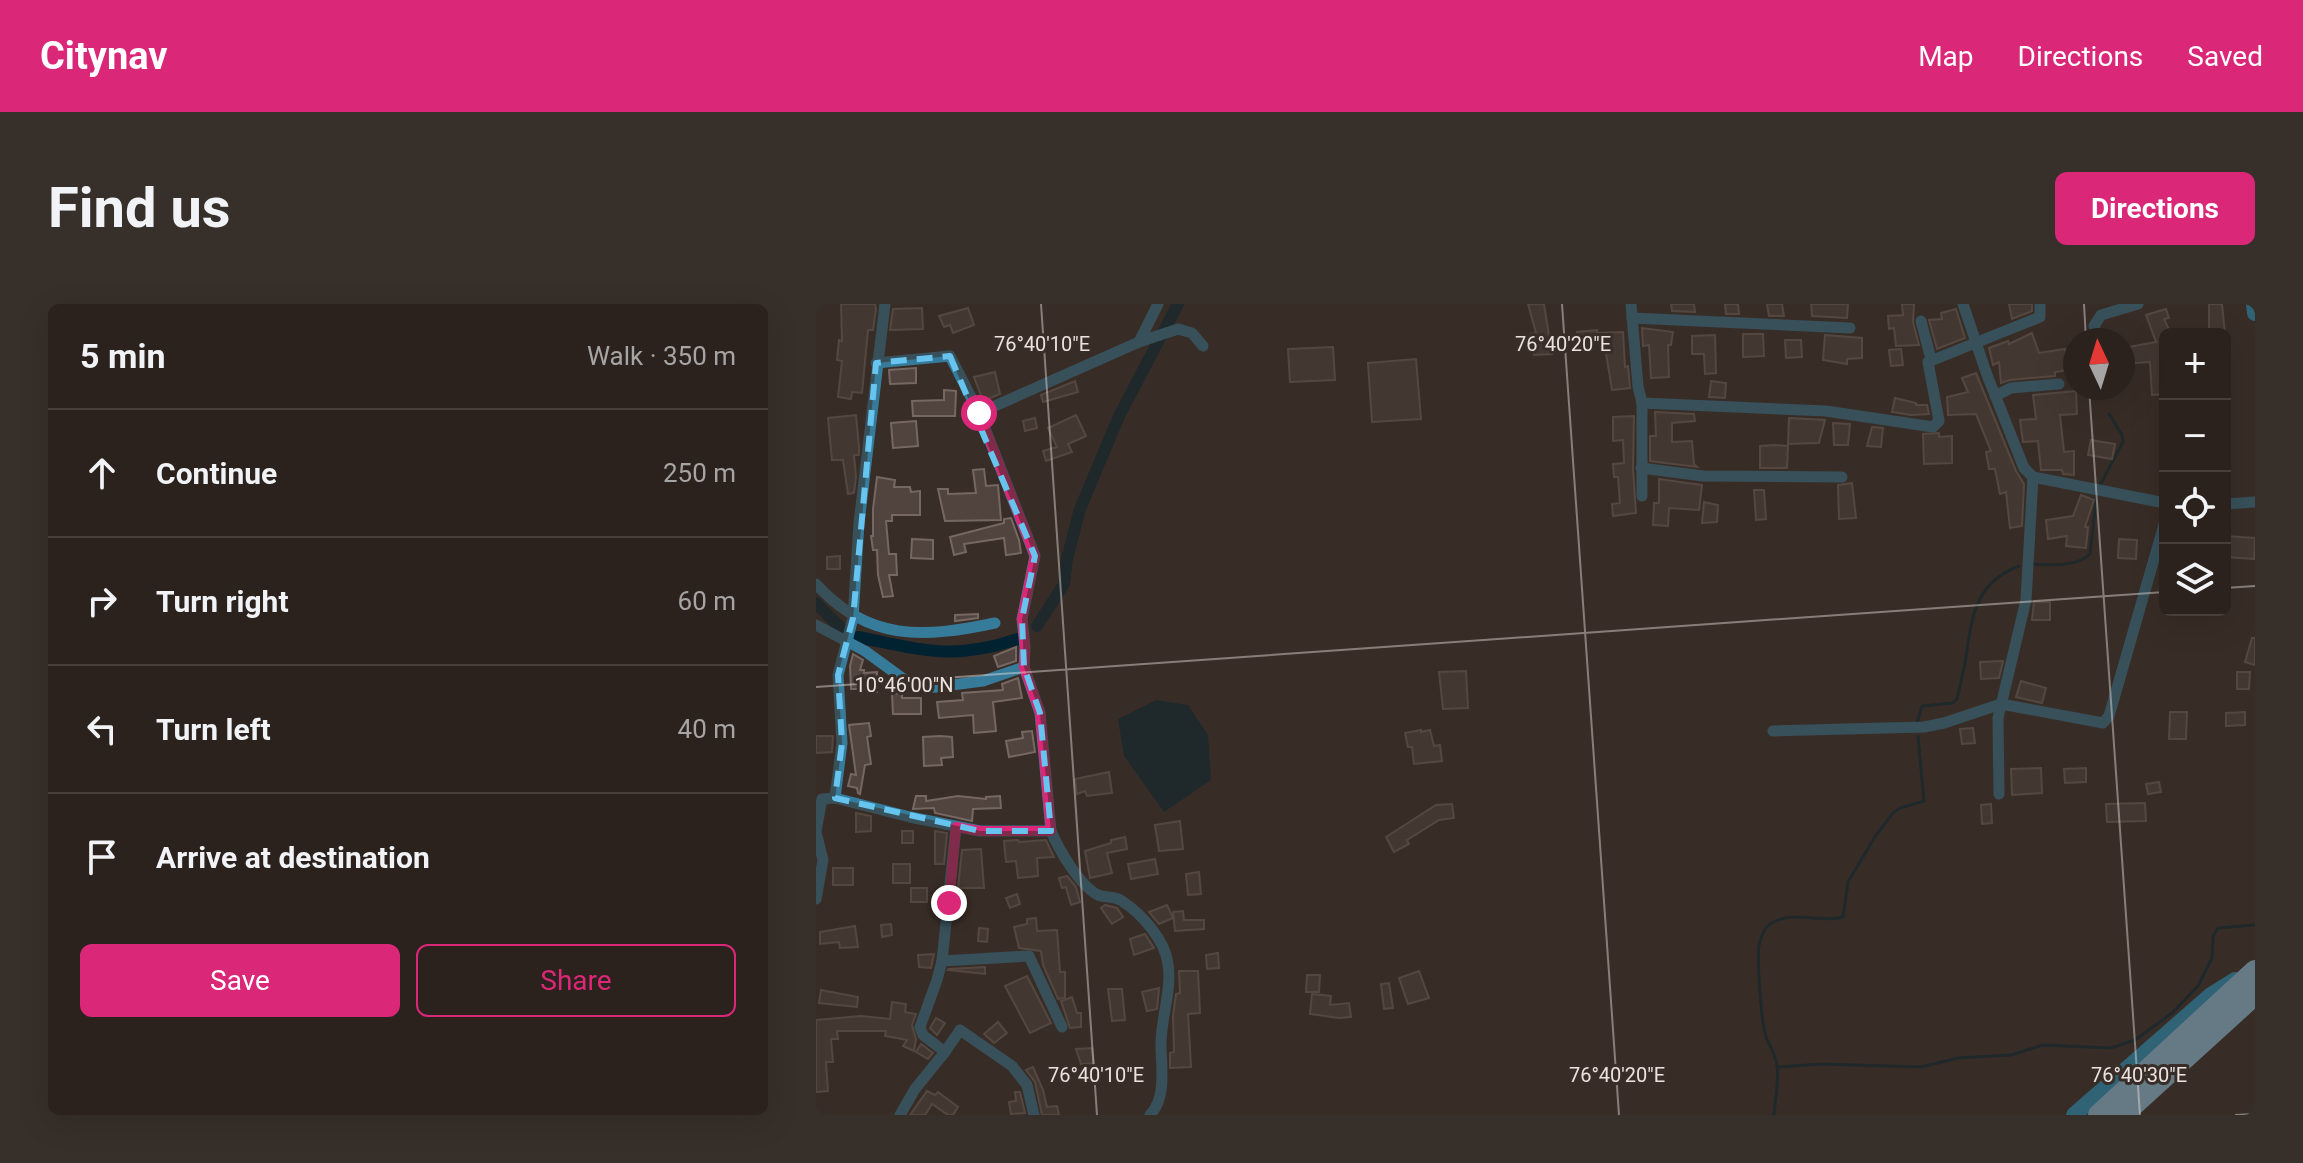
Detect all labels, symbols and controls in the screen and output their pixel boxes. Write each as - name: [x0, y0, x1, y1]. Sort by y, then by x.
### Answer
- text: Citynav: [40, 34, 168, 78]
- text: Map: [1918, 40, 1974, 73]
- text: Directions: [2018, 40, 2143, 73]
- text: Saved: [2187, 40, 2263, 73]
- button: Directions: [2055, 172, 2255, 245]
- text: Find us: [48, 175, 231, 241]
- north arrow: [2063, 328, 2135, 400]
- map controls: [2159, 328, 2231, 616]
- button: +: [2159, 328, 2231, 400]
- text: 76°40'10"E: [994, 332, 1090, 356]
- text: 76°40'20"E: [1515, 332, 1611, 356]
- text: 5 min: [80, 336, 165, 376]
- text: Walk · 350 m: [587, 341, 736, 371]
- route start: [961, 395, 997, 431]
- button: −: [2159, 400, 2231, 472]
- icon: ahead: [80, 451, 124, 495]
- text: Continue: [156, 456, 277, 491]
- text: 250 m: [663, 458, 736, 488]
- button: locate: [2159, 472, 2231, 544]
- button: layers: [2159, 544, 2231, 616]
- icon: right: [80, 579, 124, 623]
- text: Turn right: [156, 584, 289, 619]
- text: 60 m: [678, 586, 736, 616]
- text: 10°46'00"N: [854, 673, 954, 697]
- icon: left: [80, 707, 124, 751]
- text: Turn left: [156, 712, 271, 747]
- text: 40 m: [678, 714, 736, 744]
- icon: arrive: [80, 835, 124, 879]
- text: Arrive at destination: [156, 840, 430, 875]
- route end: [931, 885, 967, 921]
- button: Save: [80, 944, 400, 1017]
- button: Share: [416, 944, 736, 1017]
- text: 76°40'10"E: [1048, 1063, 1144, 1087]
- text: 76°40'20"E: [1569, 1063, 1665, 1087]
- text: 76°40'30"E: [2091, 1063, 2187, 1087]

